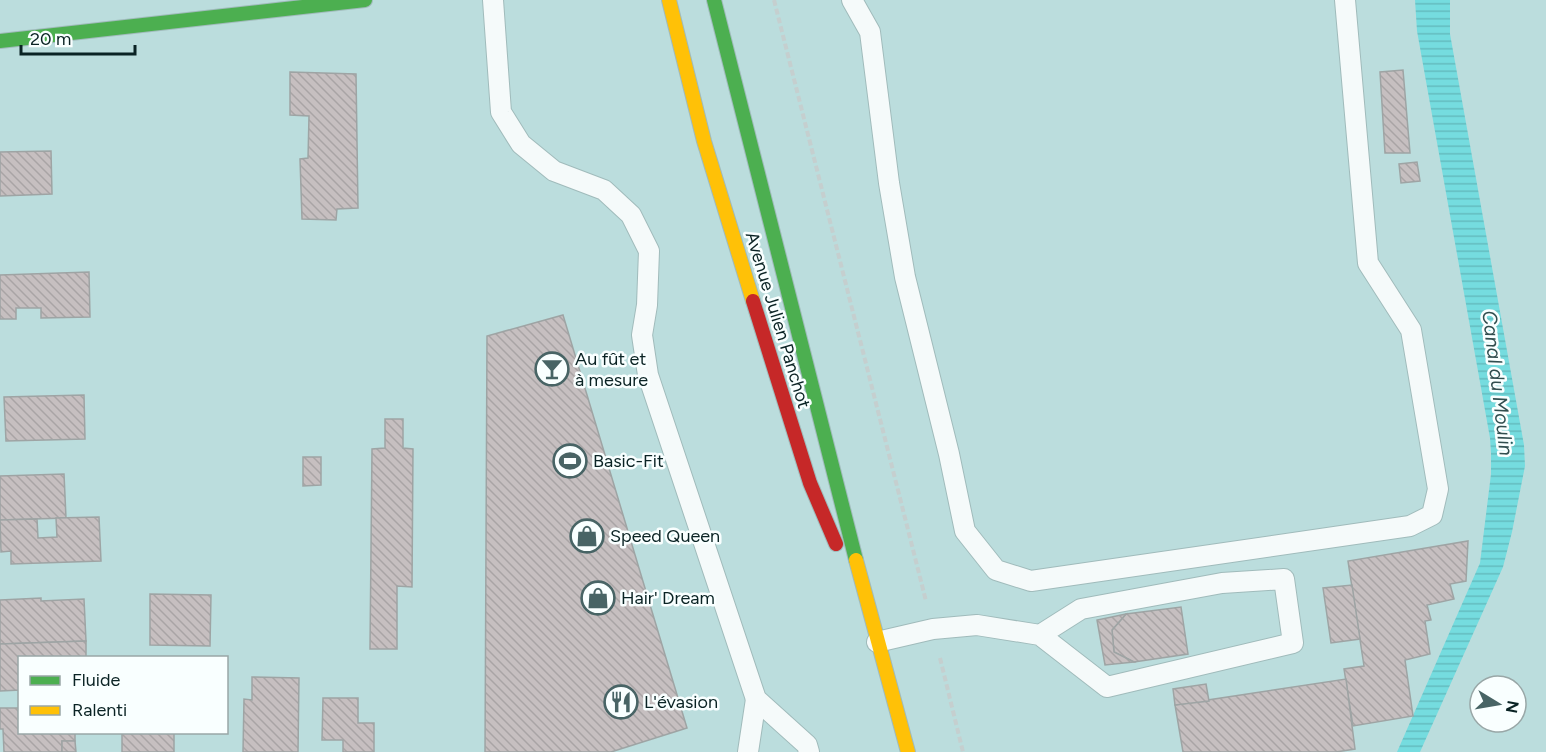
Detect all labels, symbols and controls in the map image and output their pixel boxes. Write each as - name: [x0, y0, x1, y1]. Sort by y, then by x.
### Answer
- scale bar: [21, 18, 135, 56]
- text: 20 m: [30, 28, 71, 50]
- street label: Avenue Julien Panchot: [741, 229, 815, 411]
- water label: Canal du Moulin: [1477, 309, 1519, 457]
- place label: Au fût et à mesure: [575, 348, 648, 391]
- bar icon: Au fût et à mesure: [534, 351, 570, 387]
- sports icon: Basic-Fit: [552, 443, 588, 479]
- place label: Basic-Fit: [593, 450, 664, 472]
- shop icon: Speed Queen: [569, 518, 605, 554]
- place label: Speed Queen: [610, 525, 720, 547]
- shop icon: Hair' Dream: [580, 580, 616, 616]
- place label: Hair' Dream: [621, 587, 715, 609]
- legend: [18, 656, 228, 734]
- text: Fluide: [72, 669, 121, 691]
- north arrow: [1468, 674, 1528, 734]
- restaurant icon: L'évasion: [603, 684, 639, 720]
- place label: L'évasion: [644, 691, 718, 713]
- text: Ralenti: [72, 699, 127, 721]
- text: N: [1502, 699, 1523, 715]

